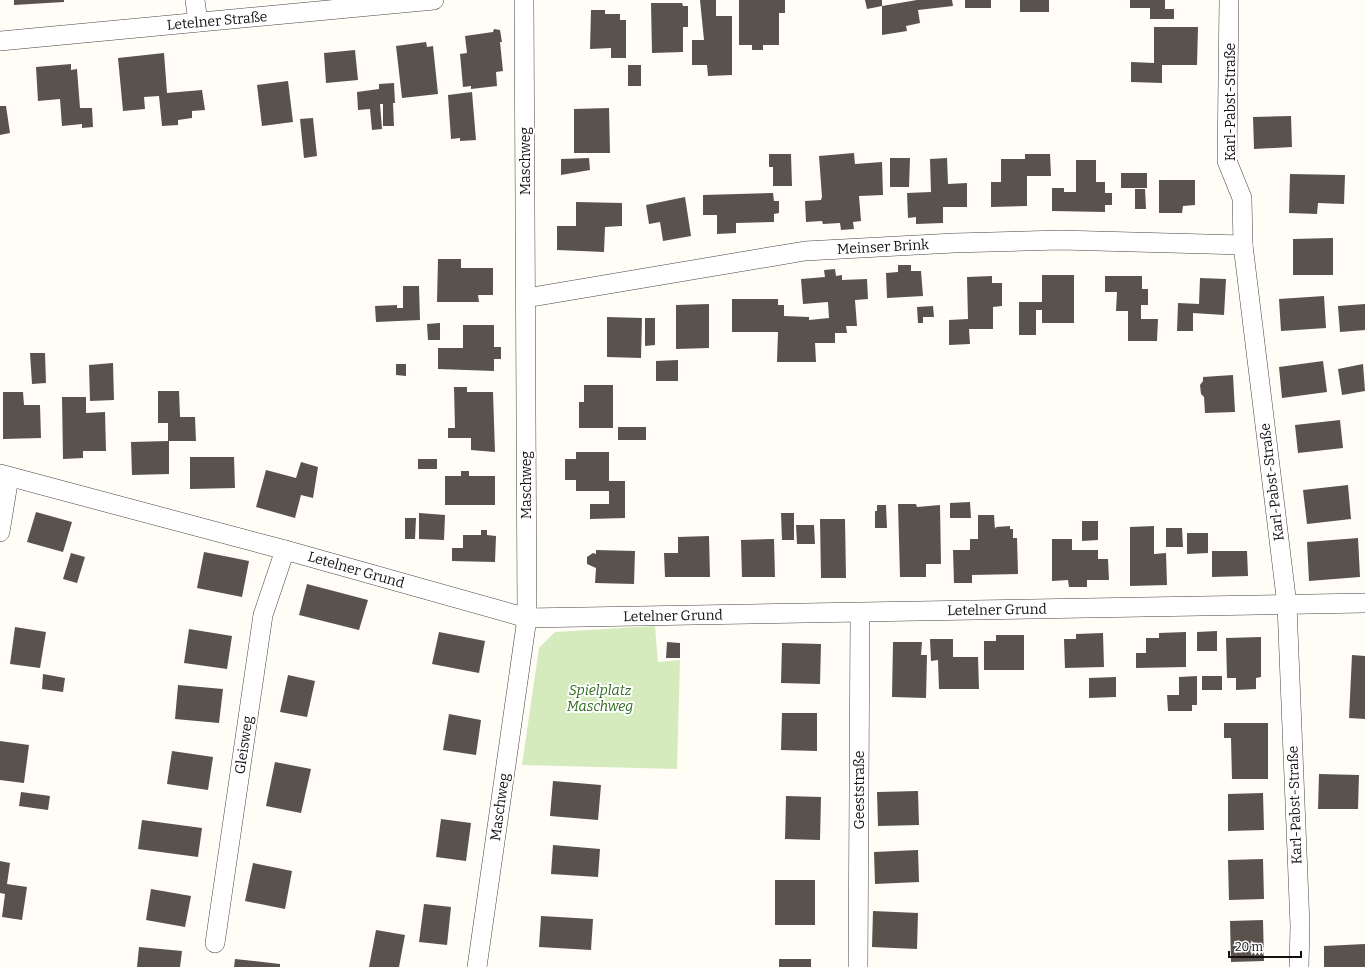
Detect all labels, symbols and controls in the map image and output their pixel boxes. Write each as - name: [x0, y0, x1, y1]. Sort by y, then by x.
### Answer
- street label: Letelner Straße: [166, 8, 268, 34]
- street label: Karl-Pabst-Straße: [1222, 43, 1239, 161]
- street label: Maschweg: [517, 127, 534, 195]
- street label: Meinser Brink: [837, 236, 929, 258]
- street label: Karl-Pabst-Straße: [1256, 422, 1288, 542]
- street label: Maschweg: [518, 451, 535, 519]
- street label: Letelner Grund: [306, 548, 406, 592]
- street label: Letelner Grund: [947, 601, 1047, 619]
- street label: Letelner Grund: [623, 607, 723, 625]
- park label: Spielplatz Maschweg: [567, 682, 633, 715]
- street label: Gleisweg: [231, 714, 257, 775]
- street label: Karl-Pabst-Straße: [1284, 745, 1306, 865]
- street label: Geeststraße: [851, 750, 868, 830]
- street label: Maschweg: [487, 772, 513, 842]
- scale bar: [1229, 933, 1301, 959]
- text: 20 m: [1235, 940, 1264, 954]

